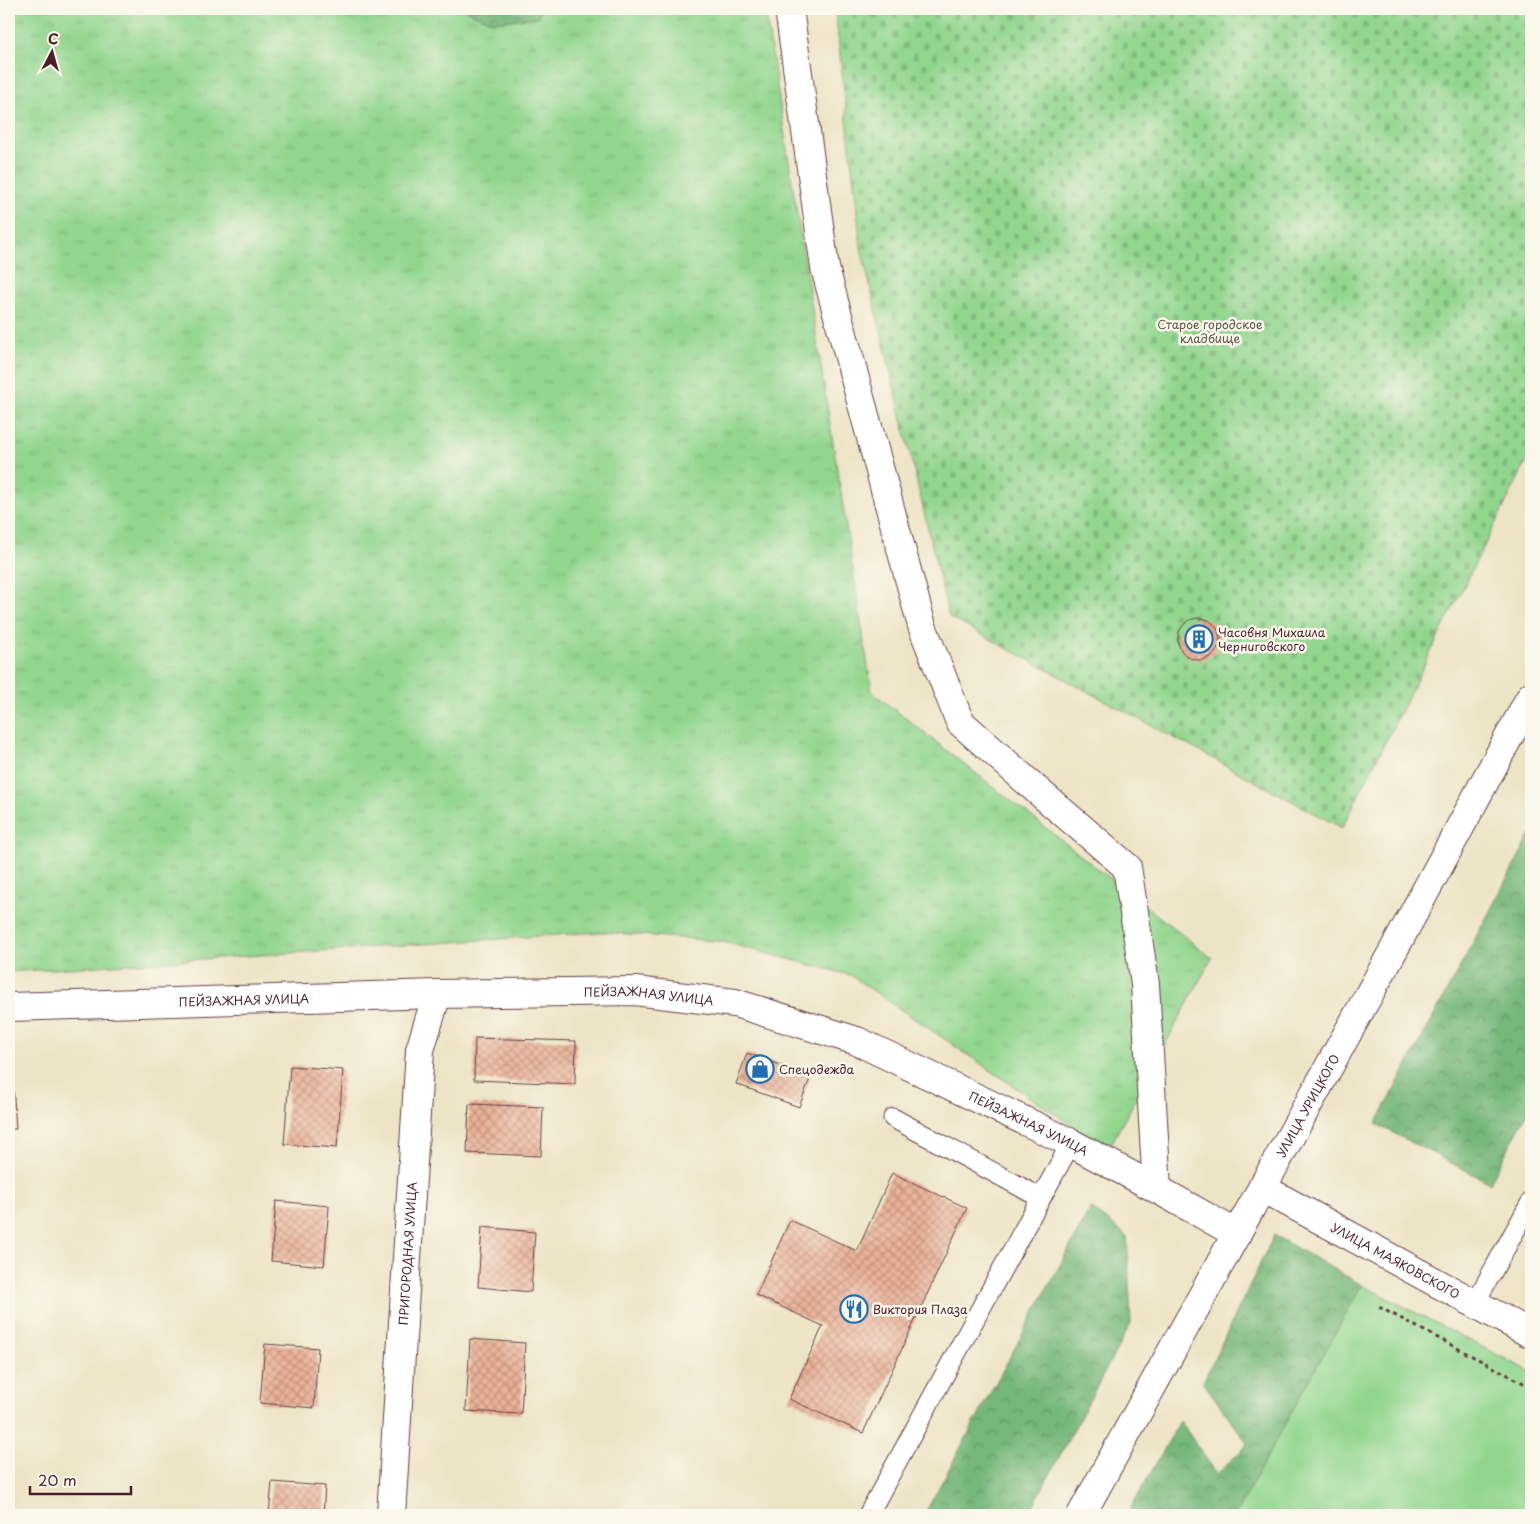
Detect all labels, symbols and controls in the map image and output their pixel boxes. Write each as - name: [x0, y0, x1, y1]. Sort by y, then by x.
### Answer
- north arrow: [28, 28, 78, 78]
- text: С: [47, 28, 60, 50]
- park label: Старое городское кладбище: [1157, 315, 1263, 347]
- place label: Часовня Михаила Черниговского: [1218, 623, 1326, 655]
- building icon: Часовня Михаила Черниговского: [1184, 624, 1214, 654]
- street label: ПЕЙЗАЖНАЯ УЛИЦА: [583, 982, 715, 1009]
- street label: ПЕЙЗАЖНАЯ УЛИЦА: [178, 989, 309, 1011]
- street label: УЛИЦА УРИЦКОГО: [1272, 1051, 1343, 1160]
- shop icon: Спецодежда: [745, 1054, 775, 1084]
- place label: Спецодежда: [779, 1060, 855, 1078]
- street label: ПЕЙЗАЖНАЯ УЛИЦА: [966, 1087, 1092, 1160]
- street label: ПРИГОРОДНАЯ УЛИЦА: [394, 1181, 421, 1326]
- street label: УЛИЦА МАЯКОВСКОГО: [1328, 1218, 1463, 1303]
- restaurant icon: Виктория Плаза: [839, 1294, 869, 1324]
- place label: Виктория Плаза: [873, 1300, 968, 1318]
- scale bar: [30, 1464, 131, 1496]
- text: 20 m: [38, 1468, 77, 1491]

